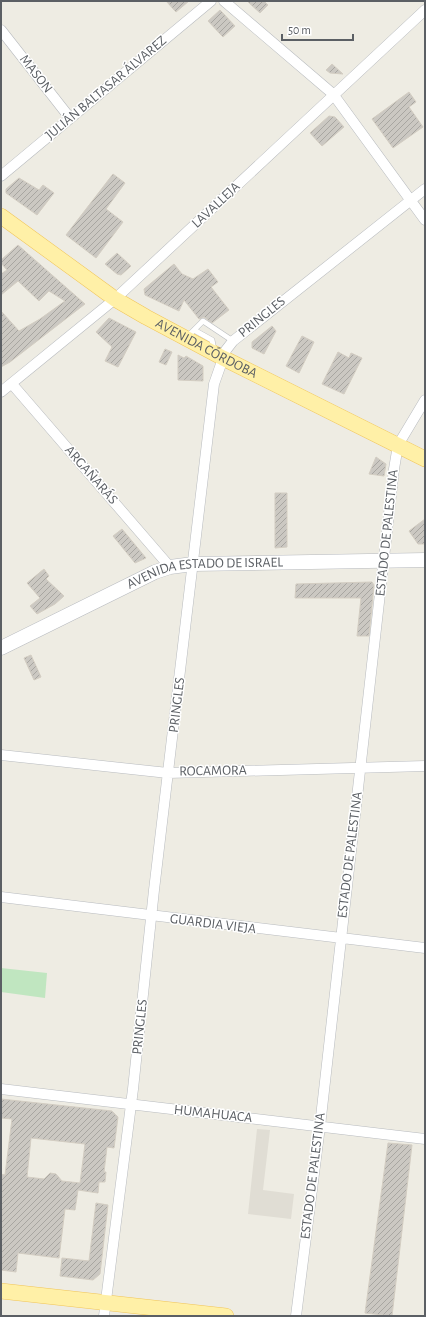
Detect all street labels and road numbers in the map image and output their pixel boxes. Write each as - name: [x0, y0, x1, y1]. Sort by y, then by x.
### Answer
- street label: JULIÁN BALTASAR ÁLVAREZ: [41, 31, 169, 143]
- street label: MASON: [17, 52, 55, 96]
- street label: LAVALLEJA: [189, 179, 243, 231]
- street label: PRINGLES: [236, 294, 288, 340]
- street label: AVENIDA CÓRDOBA: [153, 316, 259, 381]
- street label: ARGAÑARÁS: [62, 441, 122, 507]
- street label: ESTADO DE PALESTINA: [373, 469, 401, 597]
- street label: AVENIDA ESTADO DE ISRAEL: [125, 555, 283, 592]
- street label: PRINGLES: [167, 676, 187, 734]
- street label: ROCAMORA: [179, 763, 247, 779]
- street label: ESTADO DE PALESTINA: [335, 791, 365, 919]
- street label: GUARDIA VIEJA: [169, 912, 257, 936]
- street label: PRINGLES: [130, 999, 150, 1055]
- street label: HUMAHUACA: [173, 1103, 253, 1125]
- street label: ESTADO DE PALESTINA: [298, 1112, 328, 1240]

